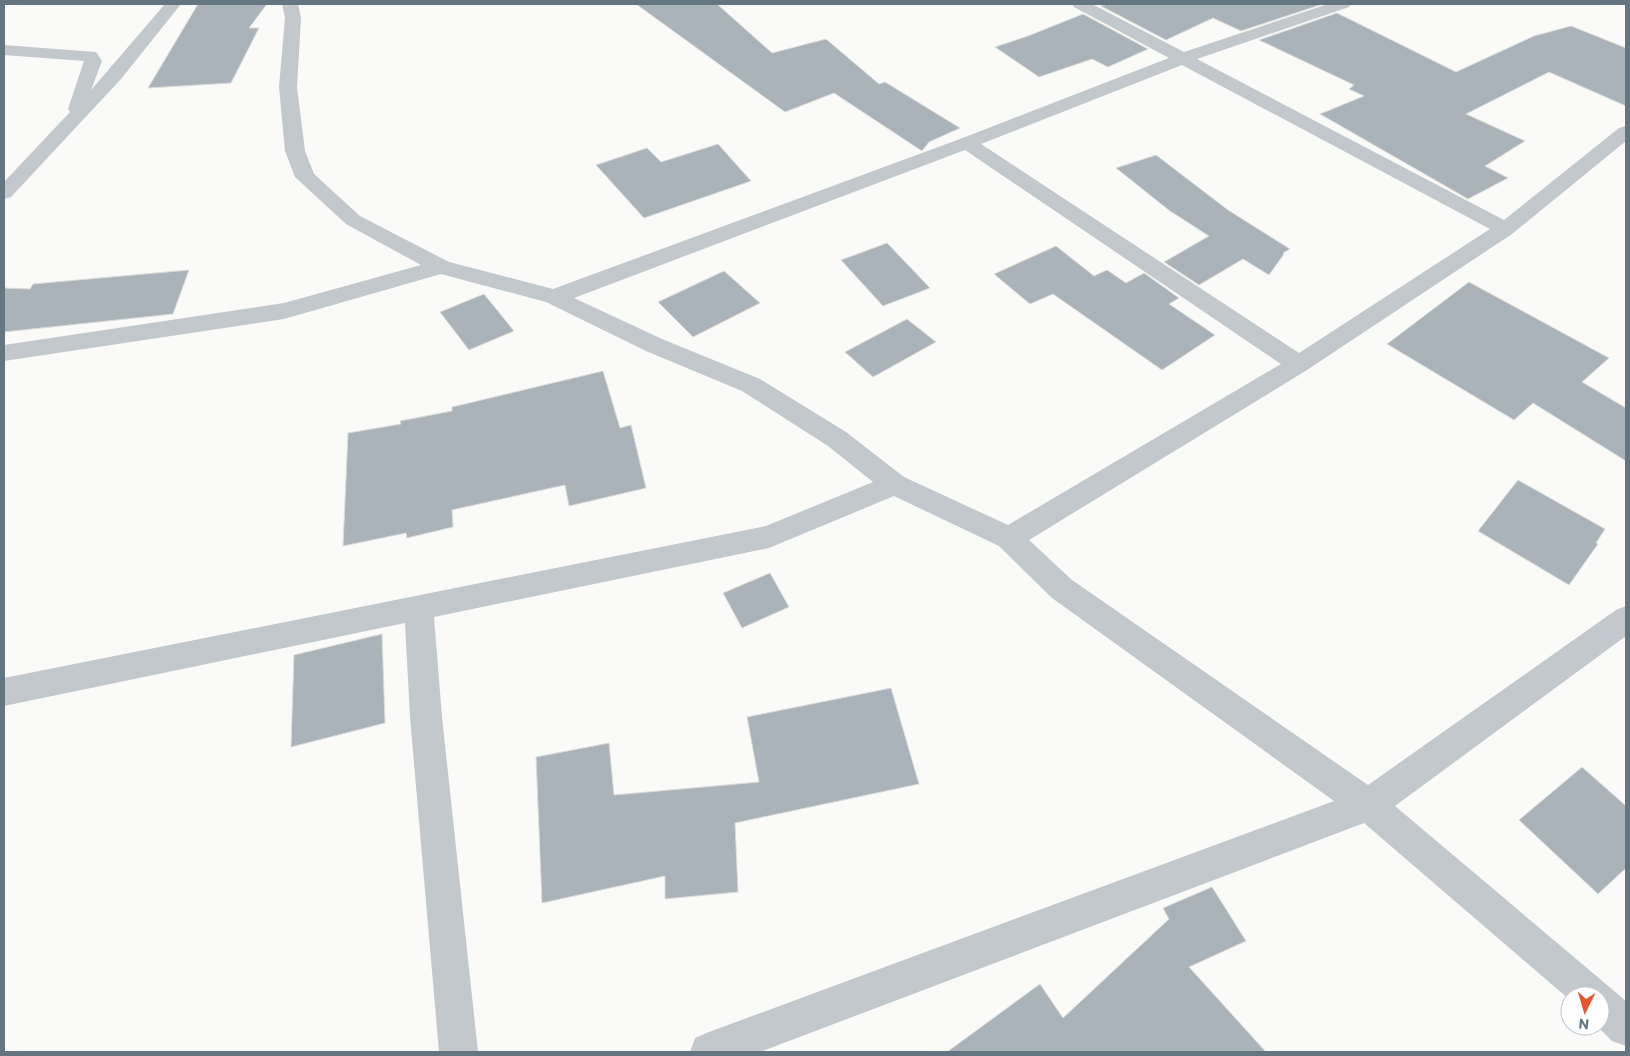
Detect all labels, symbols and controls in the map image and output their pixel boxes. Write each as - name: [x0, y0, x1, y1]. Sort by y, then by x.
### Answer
- north arrow: [1560, 986, 1610, 1036]
- text: N: [1578, 1016, 1590, 1033]

